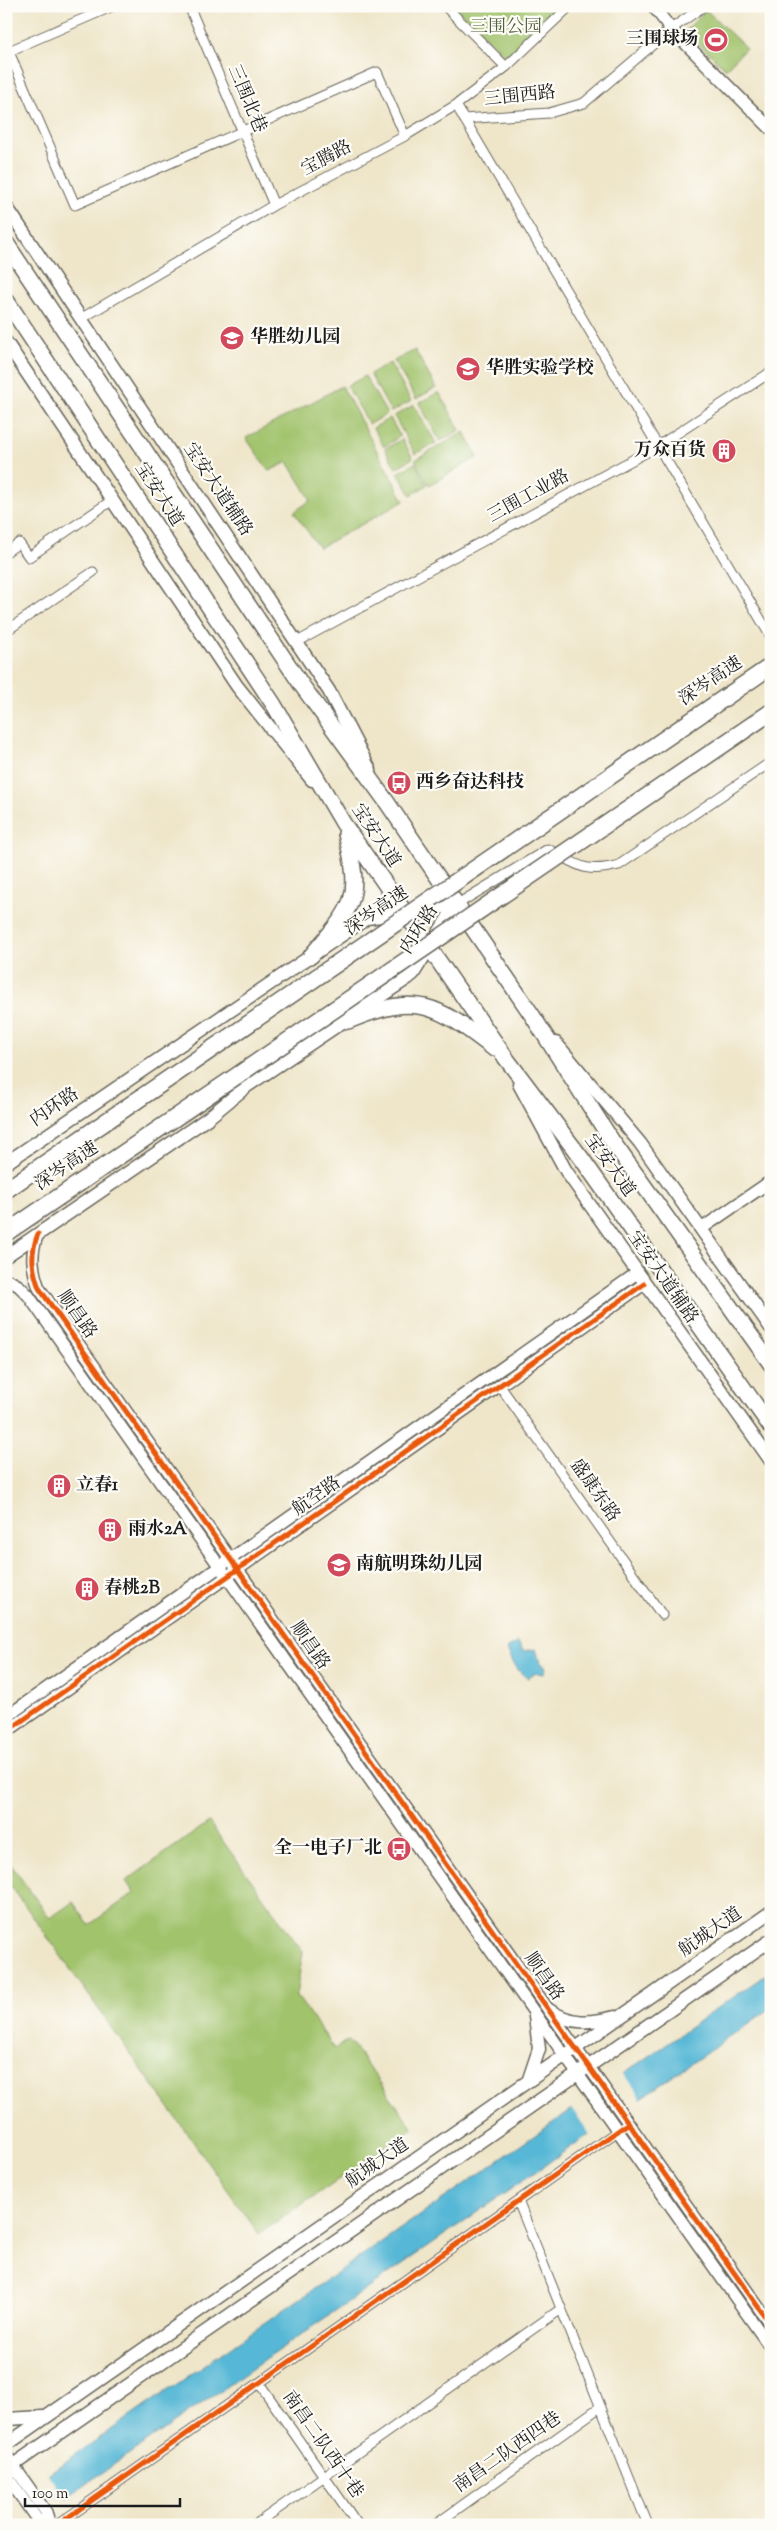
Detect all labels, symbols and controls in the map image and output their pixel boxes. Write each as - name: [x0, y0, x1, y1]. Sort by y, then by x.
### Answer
- park label: 三围公园: [470, 15, 542, 41]
- place label: 三围球场: [626, 27, 698, 53]
- sports icon: 三围球场: [703, 27, 729, 53]
- street label: 三围北巷: [220, 61, 272, 137]
- street label: 三围西路: [483, 80, 557, 114]
- street label: 宝腾路: [297, 135, 357, 183]
- school or university icon: 华胜幼儿园: [219, 325, 245, 351]
- place label: 华胜幼儿园: [250, 325, 340, 351]
- school or university icon: 华胜实验学校: [455, 356, 481, 382]
- place label: 华胜实验学校: [486, 356, 594, 382]
- street label: 宝安大道辅路: [176, 438, 258, 542]
- place label: 万众百货: [634, 438, 706, 464]
- building icon: 万众百货: [711, 438, 737, 464]
- street label: 宝安大道: [127, 458, 189, 532]
- street label: 三围工业路: [483, 464, 575, 530]
- street label: 深岑高速: [674, 651, 748, 713]
- bus stop icon: 西乡奋达科技: [386, 770, 412, 796]
- place label: 西乡奋达科技: [416, 770, 525, 796]
- street label: 宝安大道: [344, 799, 406, 873]
- street label: 深岑高速: [340, 881, 414, 943]
- street label: 内环路: [395, 900, 445, 960]
- street label: 内环路: [25, 1082, 85, 1134]
- street label: 宝安大道: [577, 1129, 641, 1203]
- street label: 深岑高速: [30, 1136, 104, 1198]
- street label: 宝安大道辅路: [620, 1226, 704, 1330]
- street label: 顺昌路: [50, 1285, 102, 1345]
- street label: 盛康东路: [563, 1454, 625, 1528]
- street label: 航空路: [287, 1471, 347, 1523]
- building icon: 立春1: [46, 1473, 72, 1499]
- place label: 立春1: [76, 1473, 119, 1499]
- building icon: 雨水2A: [97, 1517, 123, 1543]
- place label: 雨水2A: [128, 1517, 187, 1543]
- school or university icon: 南航明珠幼儿园: [326, 1552, 352, 1578]
- place label: 南航明珠幼儿园: [356, 1552, 482, 1578]
- building icon: 春桃2B: [74, 1576, 100, 1602]
- place label: 春桃2B: [104, 1576, 160, 1602]
- street label: 顺昌路: [283, 1616, 335, 1676]
- place label: 全一电子厂北: [274, 1836, 382, 1862]
- bus stop icon: 全一电子厂北: [386, 1836, 412, 1862]
- street label: 航城大道: [674, 1902, 748, 1964]
- street label: 顺昌路: [517, 1947, 569, 2007]
- street label: 航城大道: [341, 2133, 415, 2195]
- street label: 南昌二队西十巷: [275, 2386, 369, 2504]
- street label: 南昌二队西四巷: [449, 2406, 567, 2500]
- scale bar: [25, 2476, 180, 2508]
- text: 100 m: [32, 2484, 69, 2505]

